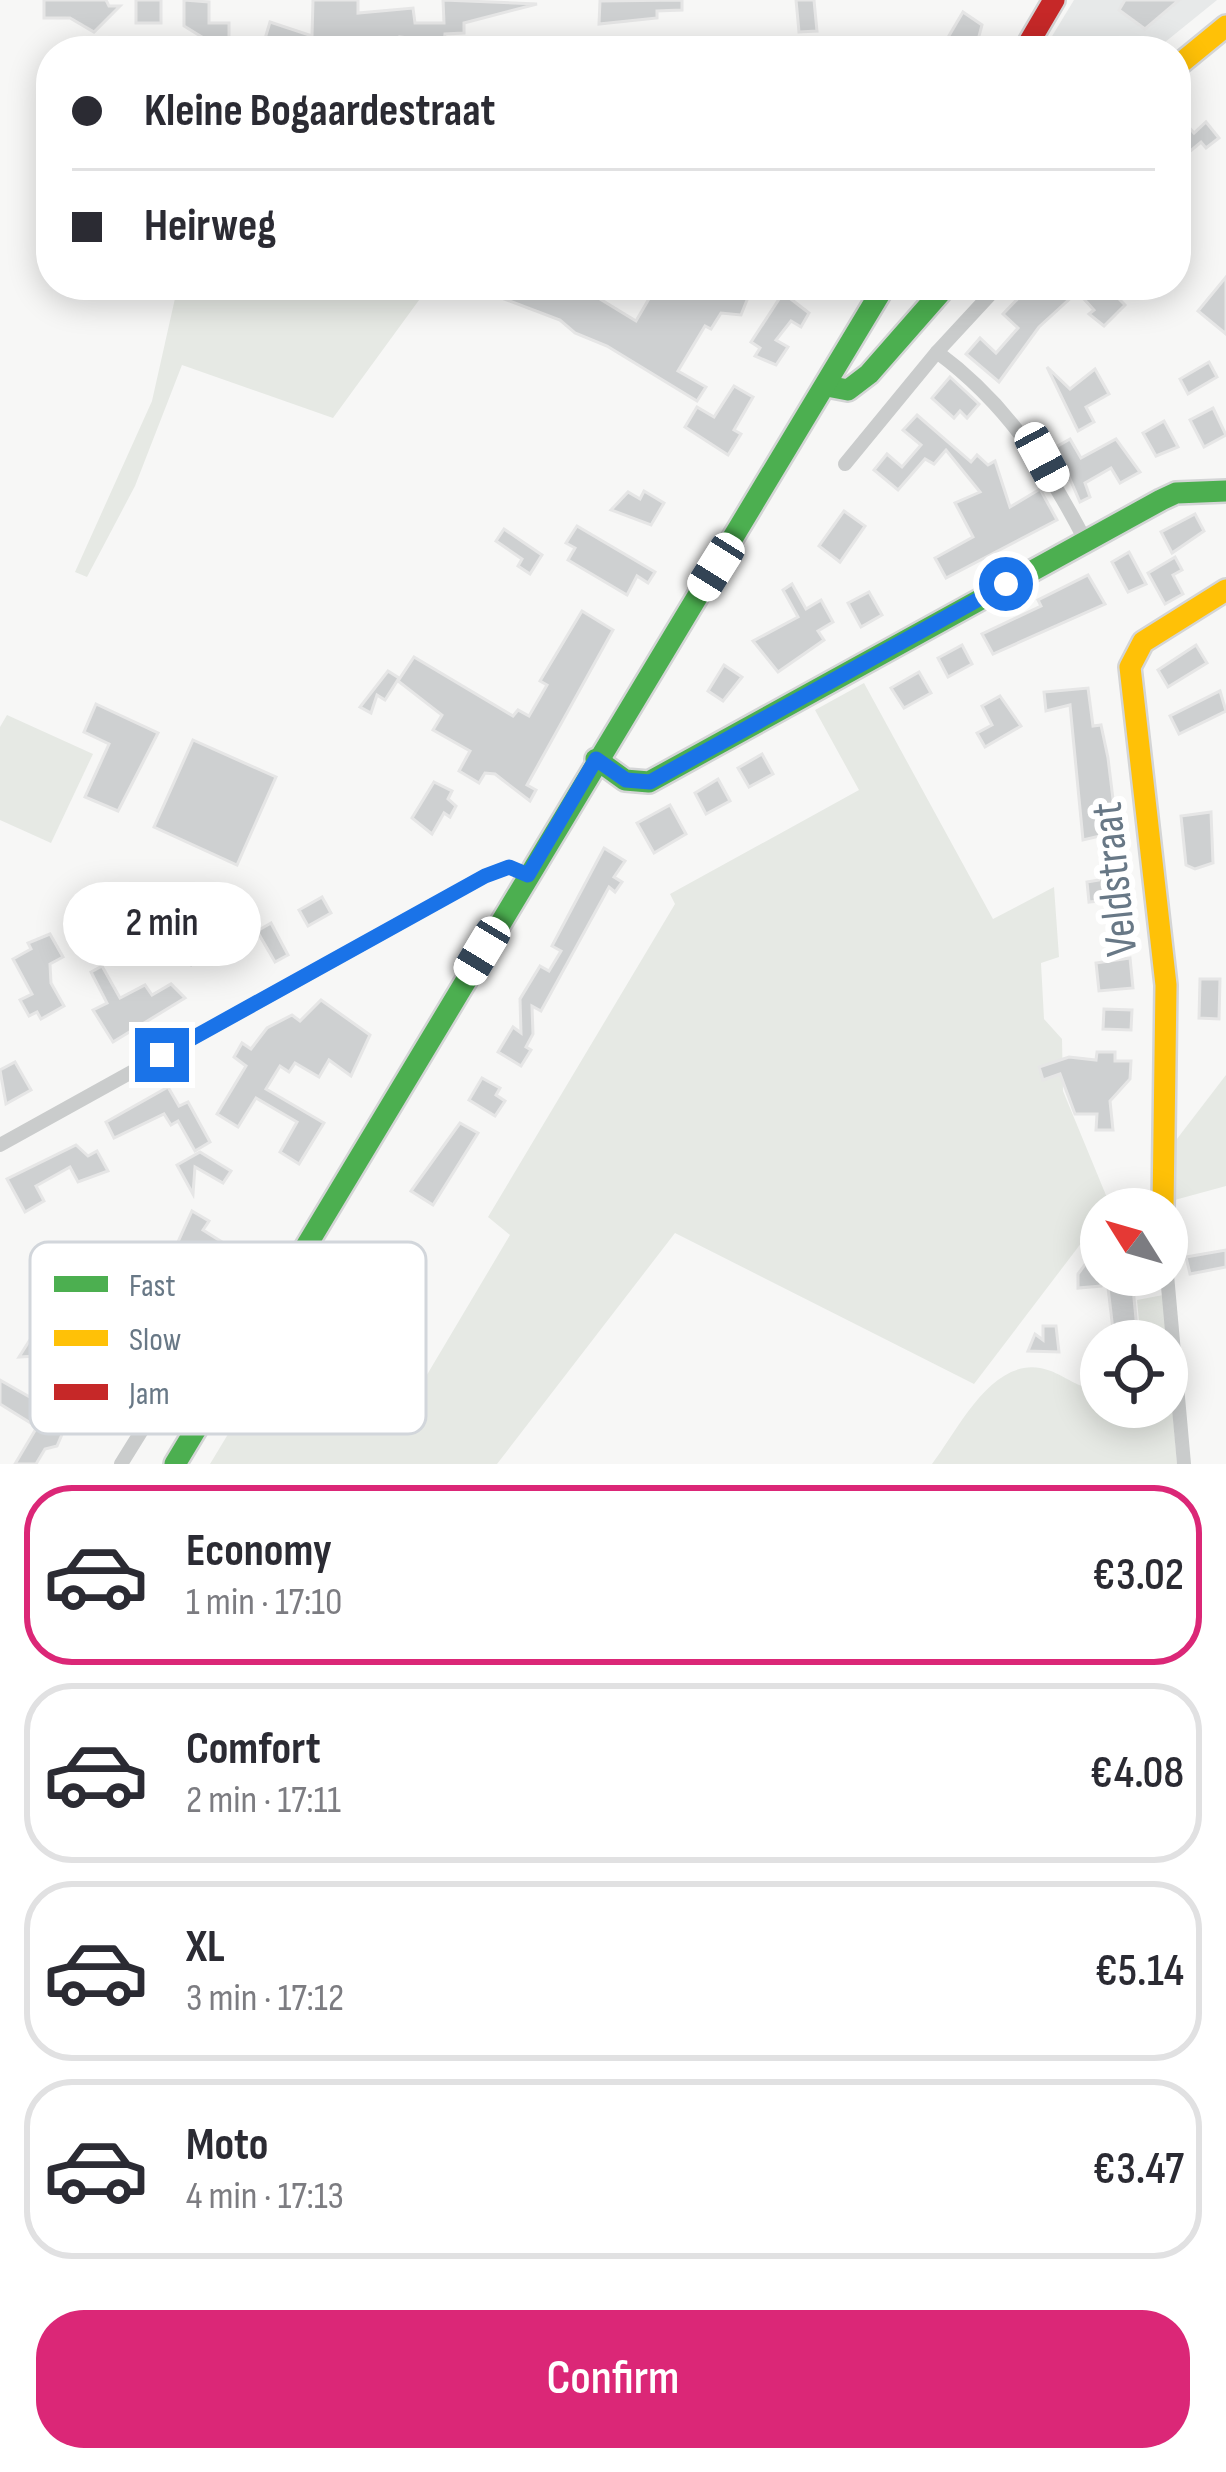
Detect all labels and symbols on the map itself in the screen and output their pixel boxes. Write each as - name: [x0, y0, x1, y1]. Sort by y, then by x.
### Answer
- car: [1009, 417, 1075, 497]
- car: [682, 527, 750, 607]
- route start: [979, 557, 1033, 611]
- street label: Veldstraat: [1080, 799, 1150, 959]
- callout: 2 min: [63, 881, 261, 965]
- car: [448, 911, 516, 991]
- route end: [135, 1028, 189, 1082]
- north arrow: [1080, 1188, 1188, 1296]
- legend: [30, 1242, 426, 1434]
- text: Fast: [129, 1266, 176, 1306]
- text: Slow: [129, 1320, 181, 1360]
- text: Jam: [128, 1374, 170, 1414]

